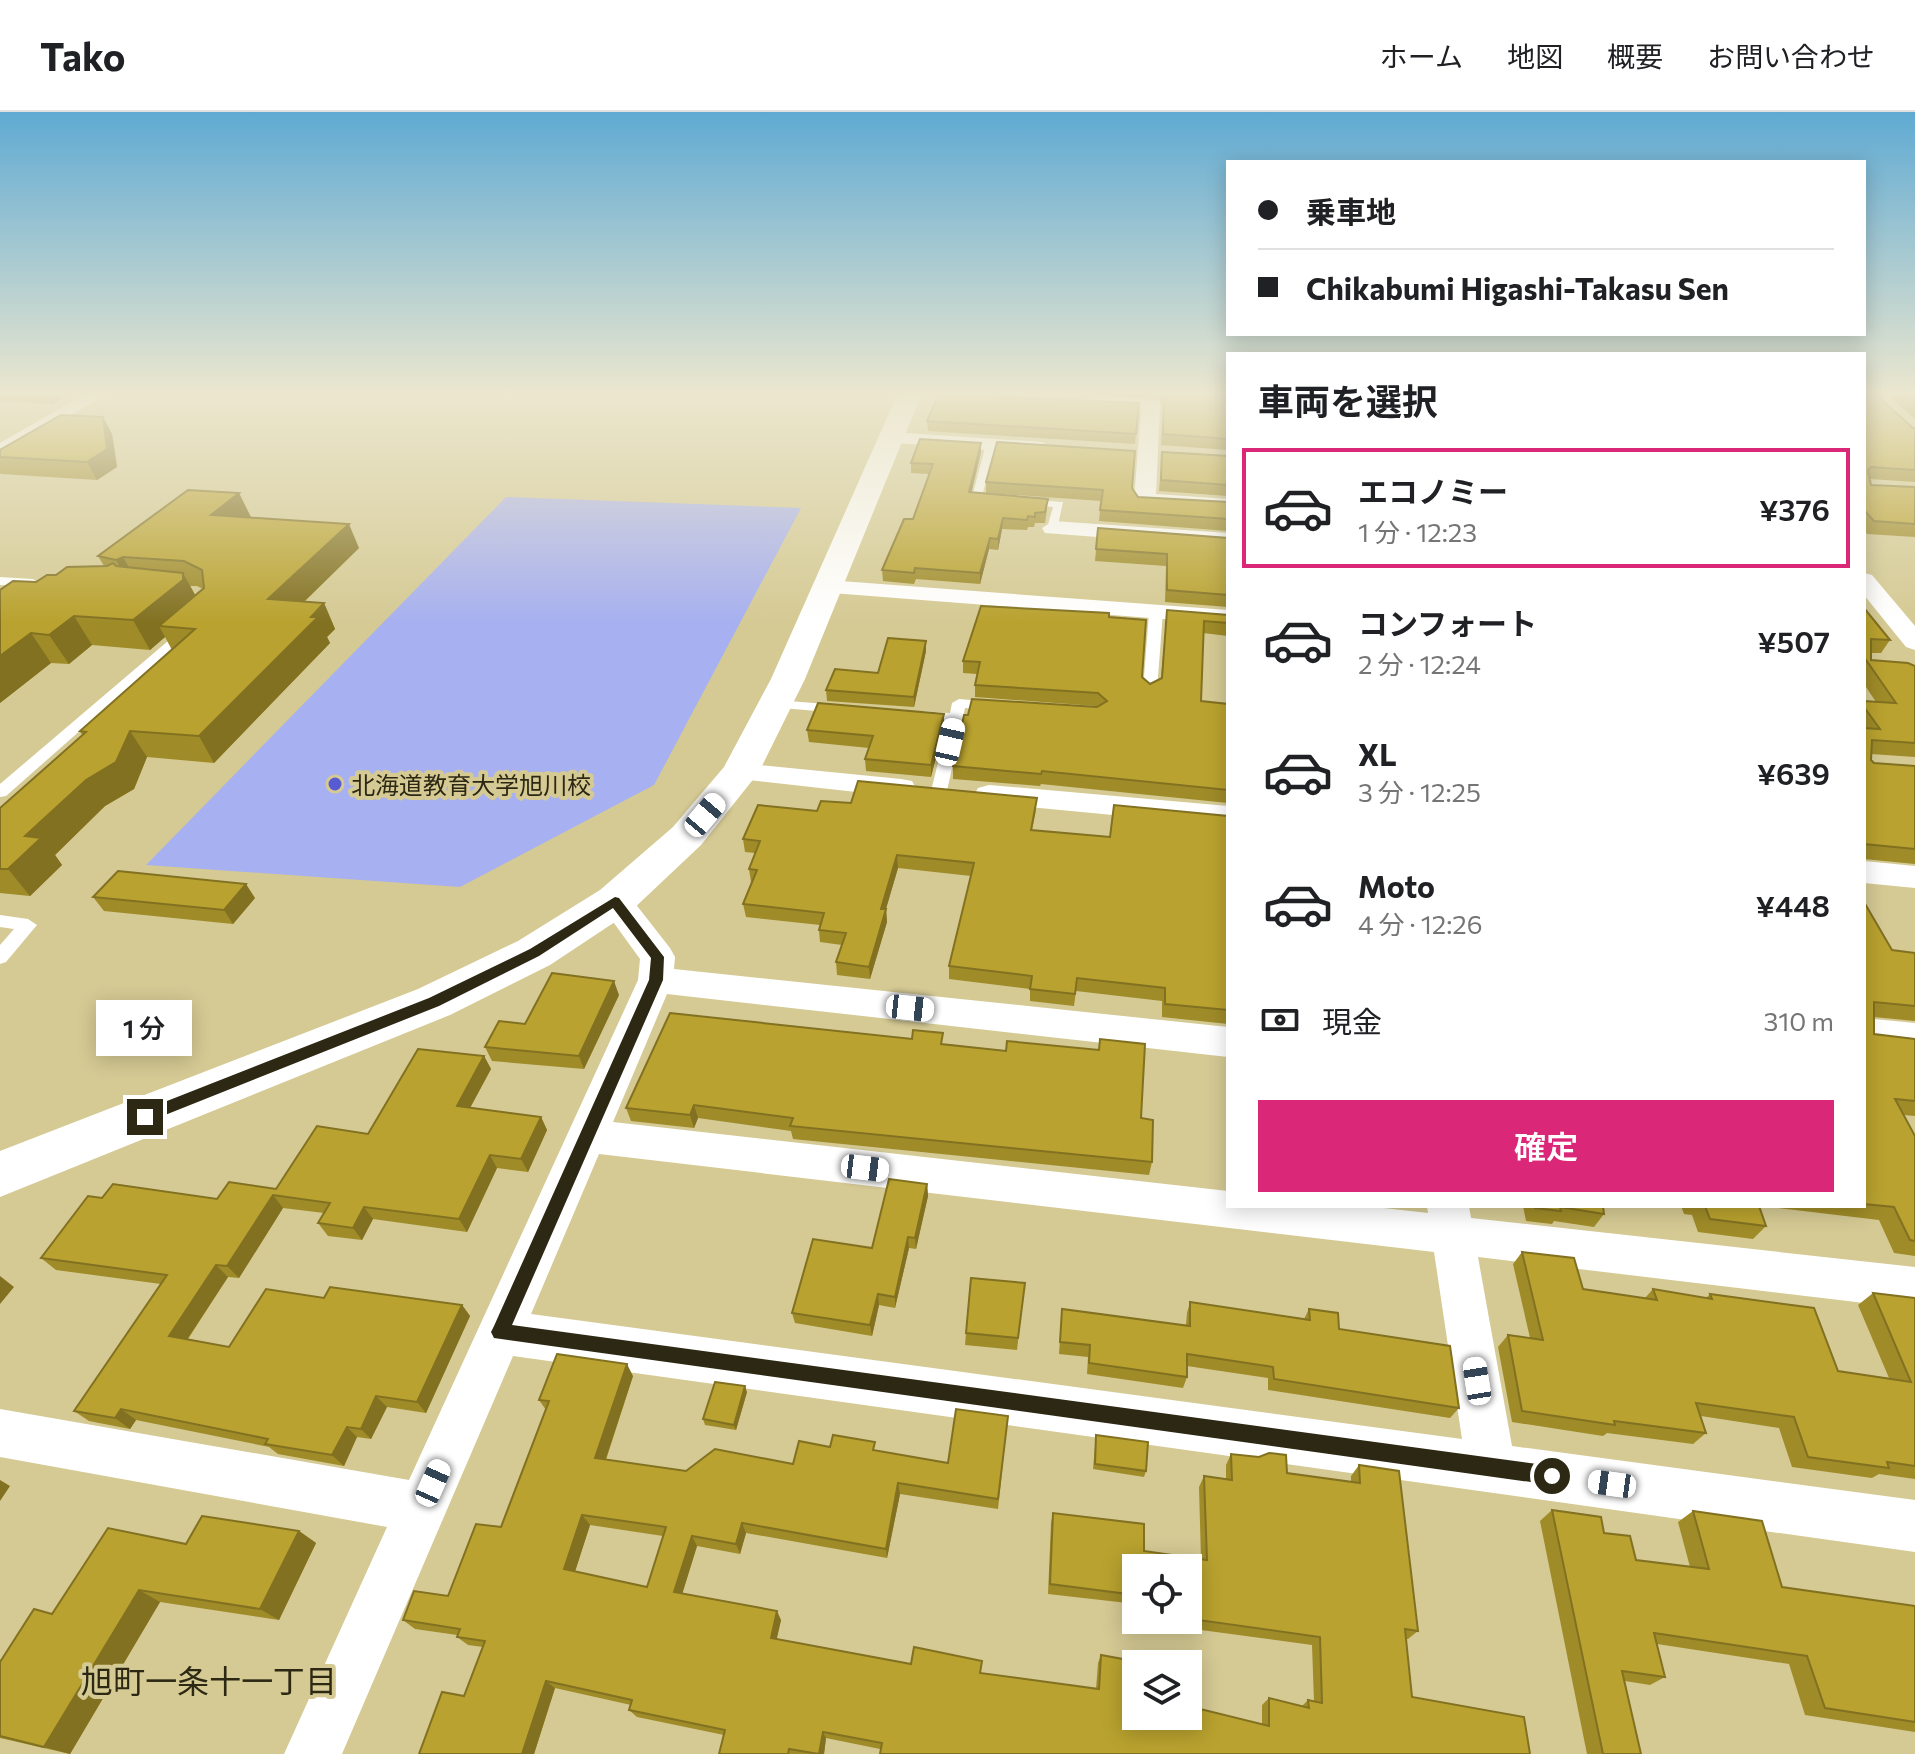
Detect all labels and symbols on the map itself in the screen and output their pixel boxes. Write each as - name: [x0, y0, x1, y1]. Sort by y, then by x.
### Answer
- car: [933, 716, 967, 768]
- place label: 北海道教育大学旭川校: [351, 770, 591, 799]
- marker: 北海道教育大学旭川校: [326, 775, 344, 793]
- car: [680, 789, 730, 841]
- car: [885, 994, 935, 1022]
- callout: 1 分: [97, 1001, 193, 1057]
- route end: [127, 1099, 163, 1135]
- car: [840, 1153, 890, 1183]
- car: [1461, 1355, 1493, 1407]
- car: [412, 1456, 454, 1510]
- route start: [1534, 1458, 1570, 1494]
- car: [1587, 1469, 1637, 1499]
- district label: 旭町一条十一丁目: [81, 1660, 337, 1700]

